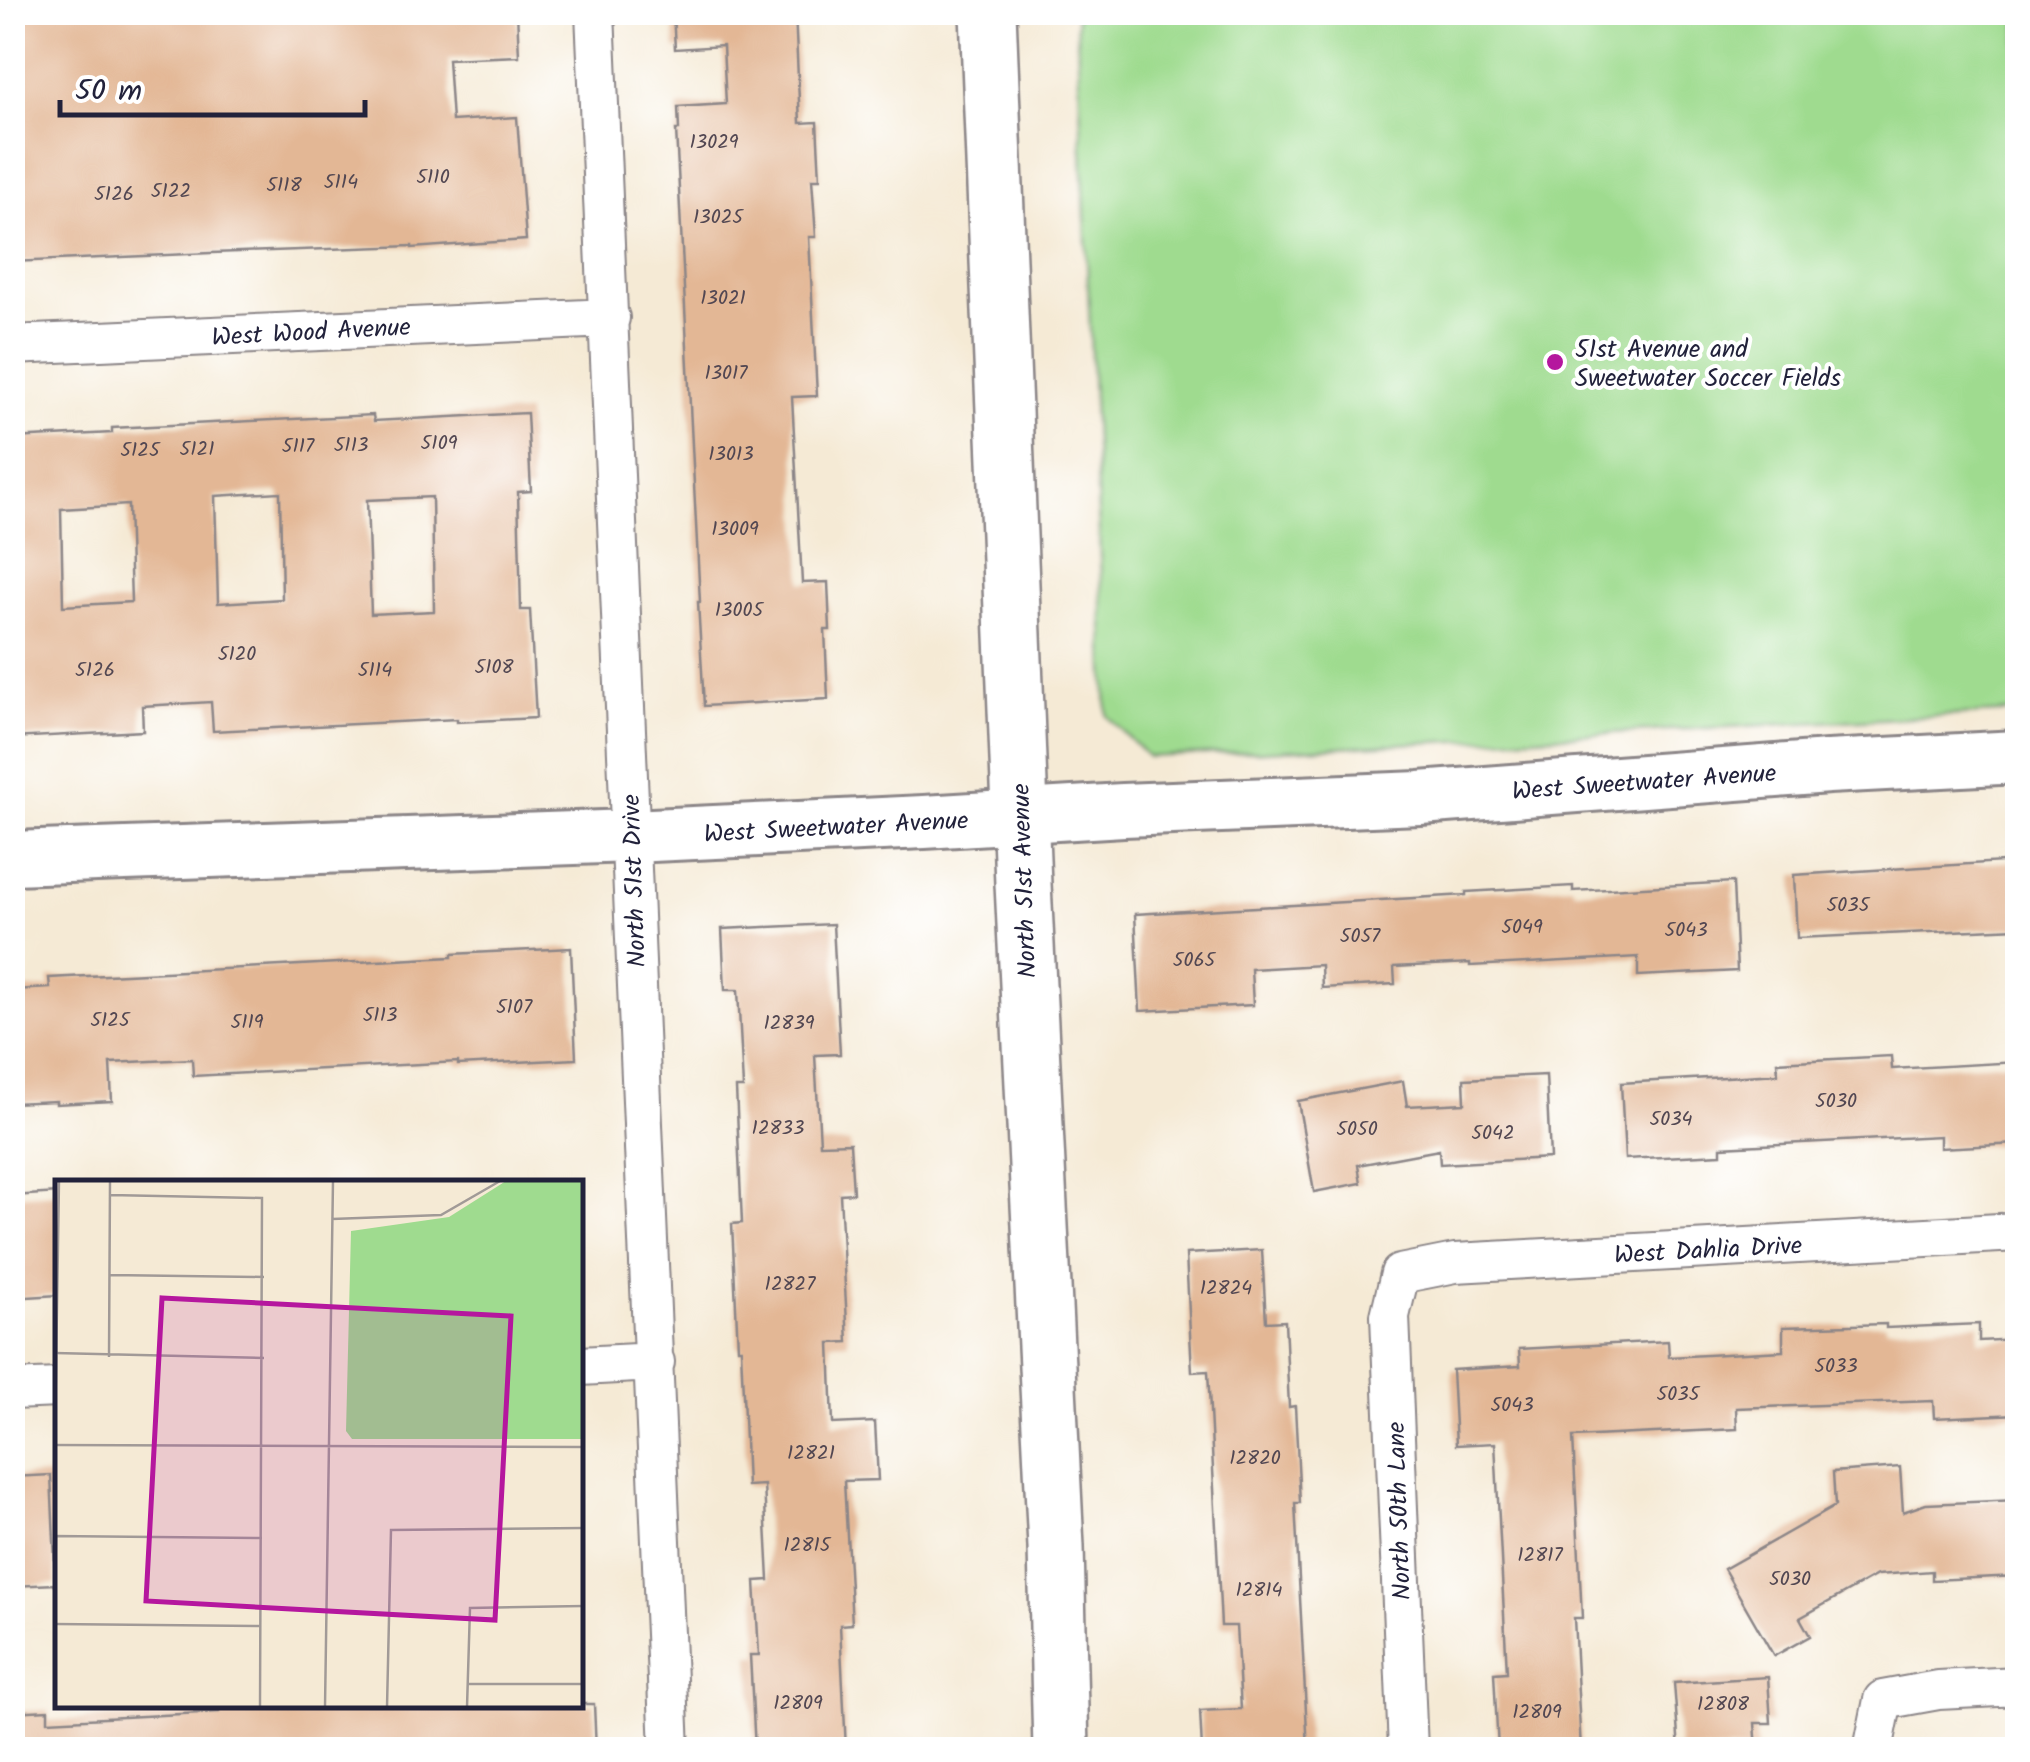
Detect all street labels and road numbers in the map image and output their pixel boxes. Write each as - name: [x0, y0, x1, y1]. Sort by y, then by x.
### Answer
- street label: West Wood Avenue: [210, 308, 412, 358]
- street label: West Sweetwater Avenue: [1511, 754, 1778, 812]
- street label: North 51st Avenue: [1002, 783, 1048, 979]
- street label: North 51st Drive: [612, 794, 658, 968]
- street label: West Sweetwater Avenue: [703, 801, 969, 855]
- street label: West Dahlia Drive: [1613, 1226, 1803, 1276]
- street label: North 50th Lane: [1377, 1421, 1423, 1601]

